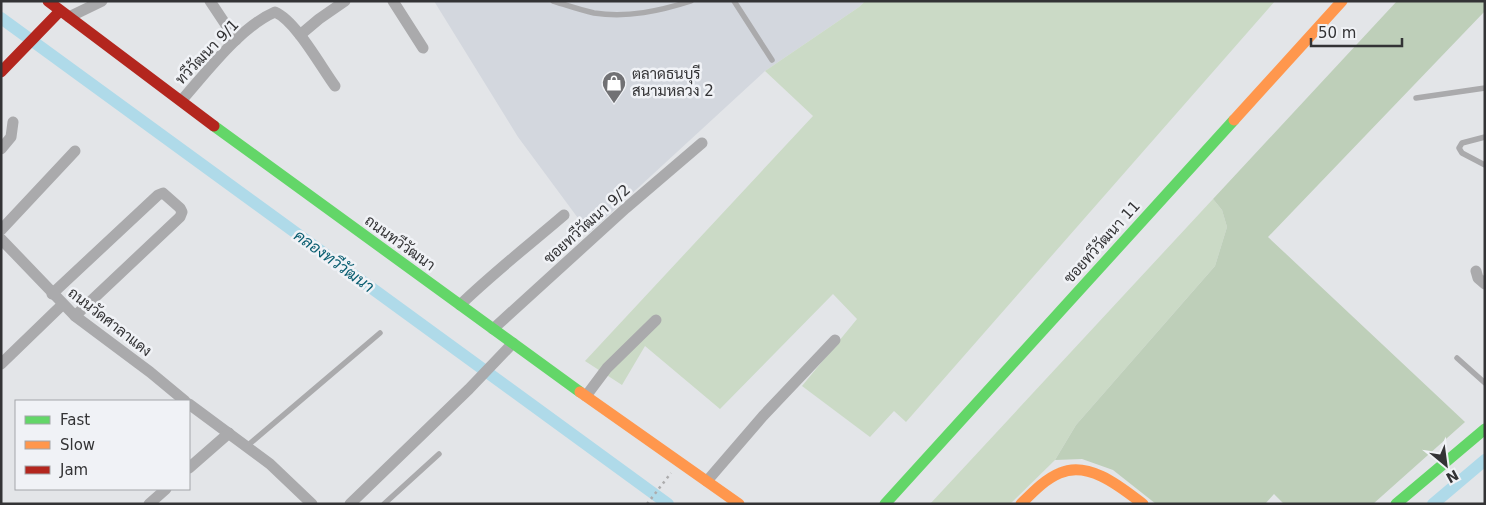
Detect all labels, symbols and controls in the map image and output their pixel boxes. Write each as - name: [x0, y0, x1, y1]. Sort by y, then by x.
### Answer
- street label: ทวีวัฒนา 9/1: [171, 15, 242, 88]
- scale bar: [1311, 15, 1402, 47]
- text: 50 m: [1318, 24, 1356, 42]
- place label: ตลาดธนบุรี สนามหลวง 2: [632, 64, 714, 100]
- shop icon: ตลาดธนบุรี สนามหลวง 2: [601, 70, 627, 104]
- street label: ซอยทวีวัฒนา 9/2: [539, 180, 634, 268]
- street label: ซอยทวีวัฒนา 11: [1059, 196, 1144, 287]
- street label: ถนนทวีวัฒนา: [361, 211, 439, 274]
- water label: คลองทวีวัฒนา: [290, 224, 379, 296]
- street label: ถนนวัดศาลาแดง: [65, 284, 155, 360]
- legend: [15, 400, 190, 490]
- text: Fast: [60, 411, 90, 429]
- text: Slow: [60, 436, 95, 454]
- north arrow: [1421, 440, 1471, 490]
- text: Jam: [59, 461, 88, 479]
- text: N: [1443, 467, 1461, 486]

